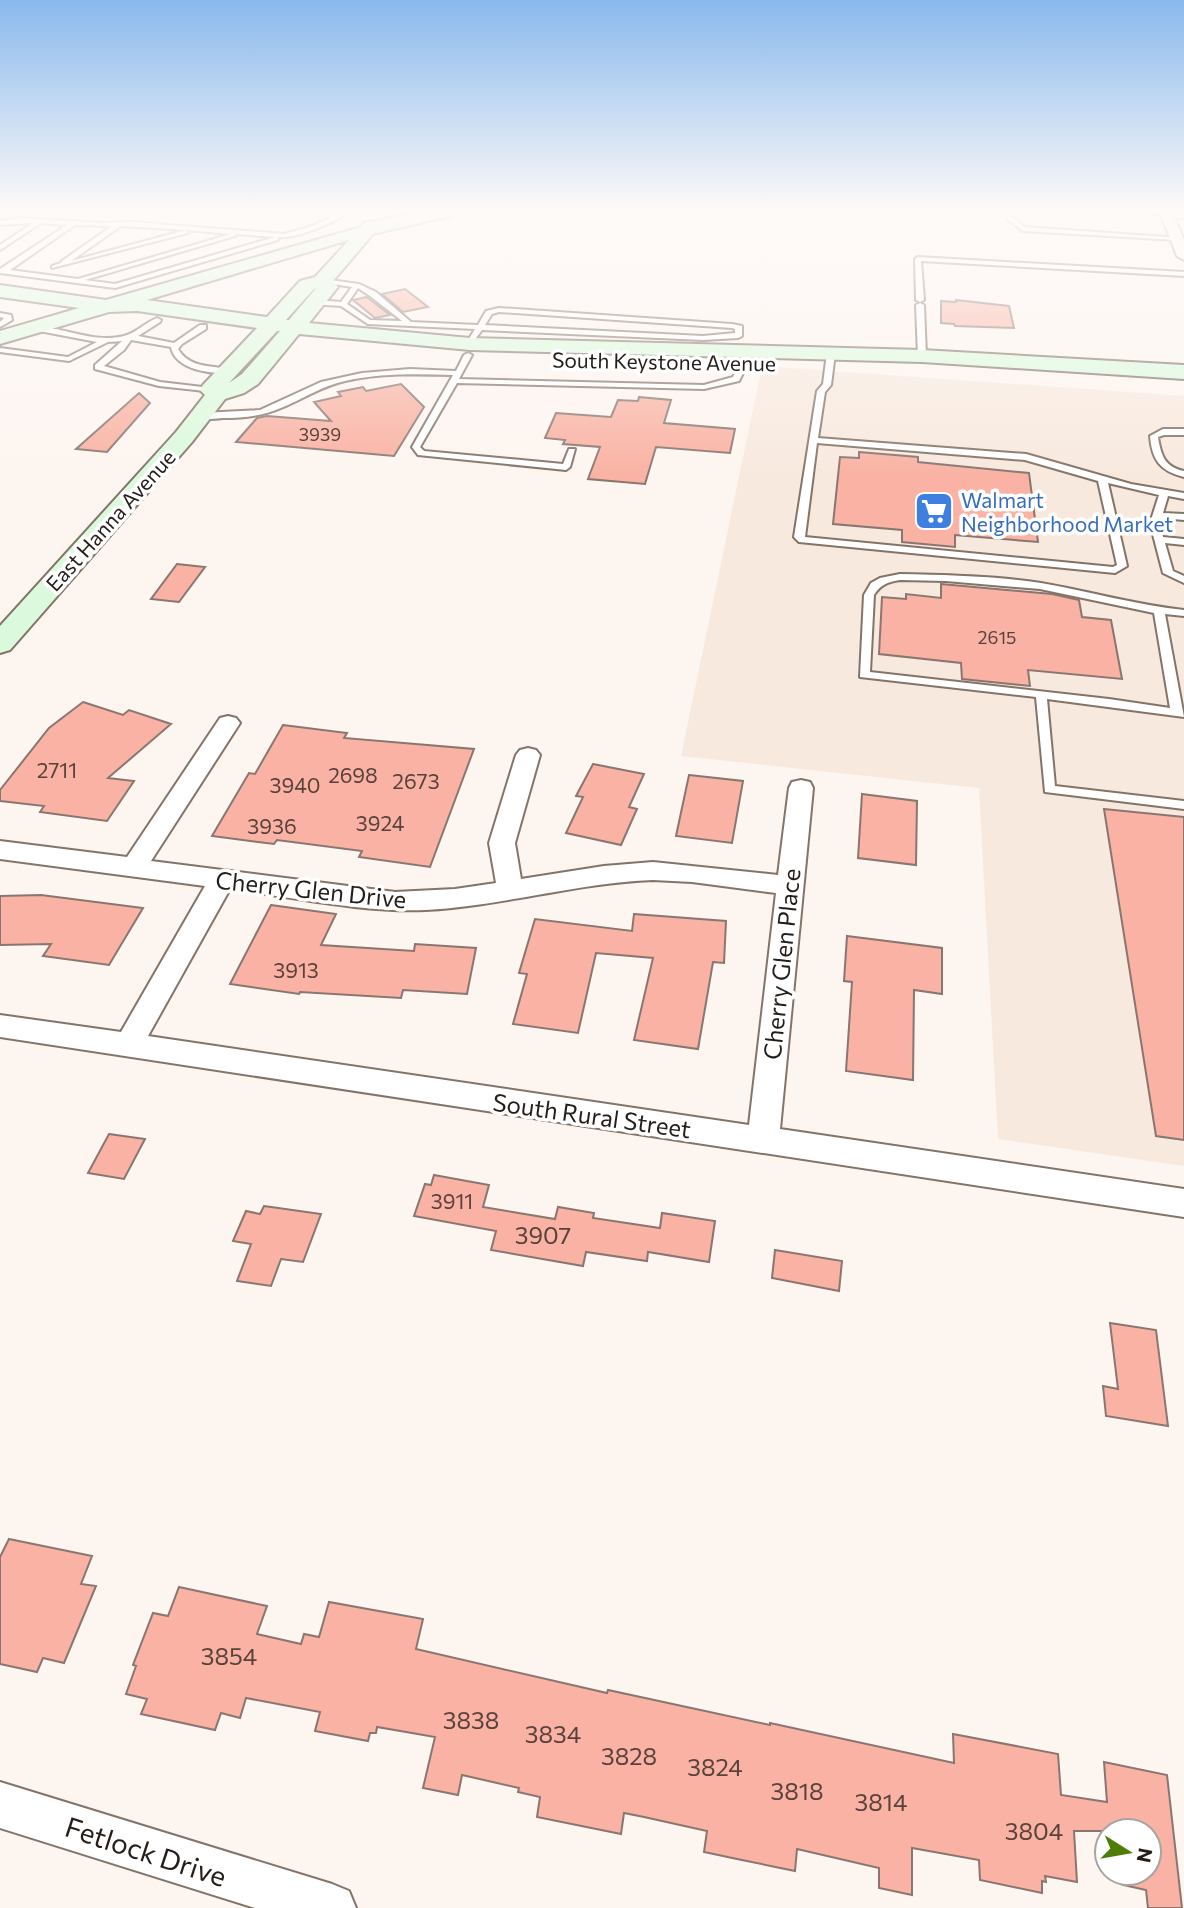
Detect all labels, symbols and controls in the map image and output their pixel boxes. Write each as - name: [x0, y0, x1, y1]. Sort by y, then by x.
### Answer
- street label: South Keystone Avenue: [552, 347, 776, 375]
- house number: 3939: [299, 423, 341, 445]
- street label: East Hanna Avenue: [40, 444, 180, 596]
- place label: Walmart Neighborhood Market: [961, 487, 1173, 536]
- supermarket icon: Walmart Neighborhood Market: [913, 490, 955, 532]
- house number: 2615: [978, 626, 1016, 648]
- house number: 2711: [37, 757, 77, 782]
- house number: 2698: [328, 762, 378, 787]
- house number: 2673: [392, 768, 440, 793]
- house number: 3940: [269, 772, 321, 797]
- house number: 3924: [356, 810, 405, 835]
- house number: 3936: [247, 813, 297, 838]
- street label: Cherry Glen Drive: [214, 865, 408, 913]
- street label: Cherry Glen Place: [757, 867, 805, 1061]
- house number: 3913: [273, 957, 319, 982]
- street label: South Rural Street: [491, 1087, 693, 1143]
- house number: 3911: [431, 1188, 473, 1213]
- house number: 3907: [515, 1220, 571, 1249]
- house number: 3854: [201, 1641, 257, 1670]
- house number: 3838: [443, 1705, 499, 1734]
- house number: 3834: [525, 1719, 581, 1748]
- house number: 3828: [601, 1741, 657, 1770]
- house number: 3824: [687, 1752, 743, 1781]
- house number: 3818: [770, 1776, 824, 1805]
- house number: 3814: [855, 1787, 907, 1816]
- street label: Fetlock Drive: [61, 1809, 231, 1893]
- house number: 3804: [1005, 1816, 1063, 1845]
- north arrow: [1093, 1817, 1163, 1887]
- text: N: [1133, 1846, 1158, 1865]

